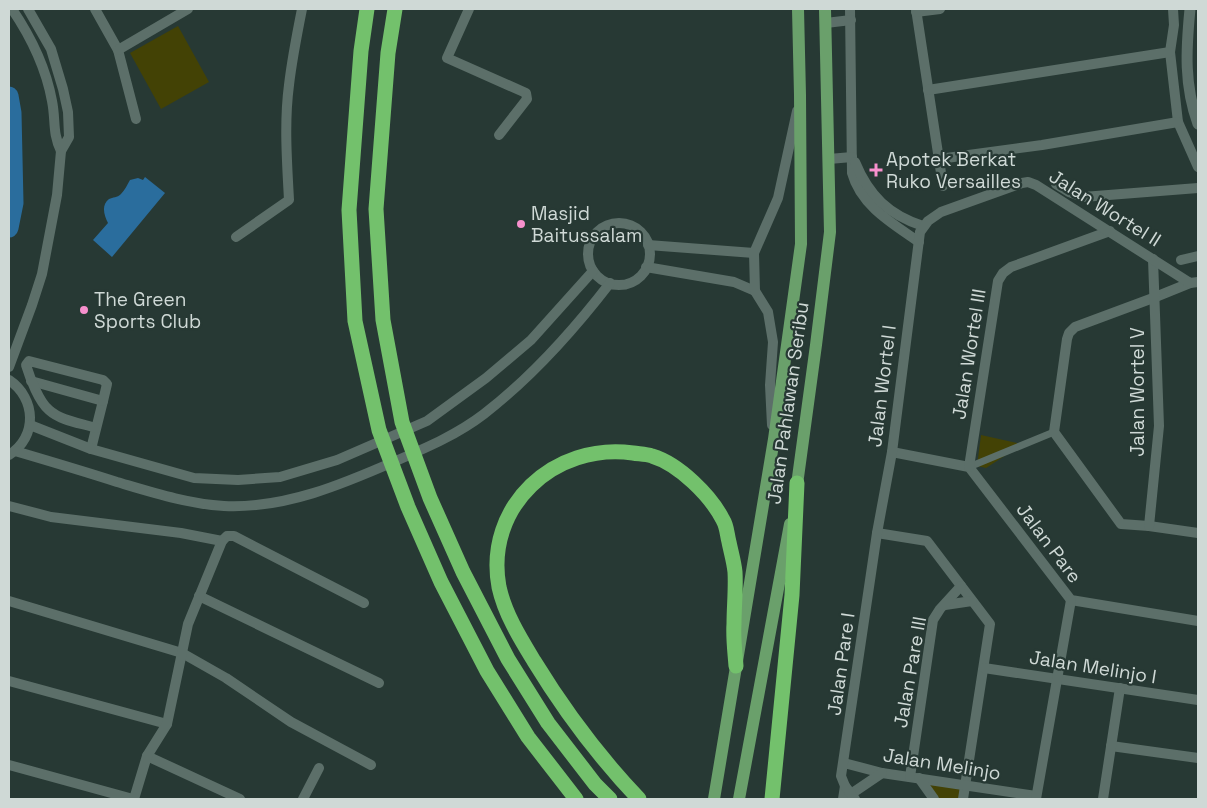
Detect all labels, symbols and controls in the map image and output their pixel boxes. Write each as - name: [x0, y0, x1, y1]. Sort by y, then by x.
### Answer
- place label: Apotek Berkat Ruko Versailles: [886, 147, 1021, 194]
- marker: Apotek Berkat Ruko Versailles: [870, 164, 882, 176]
- street label: Jalan Wortel II: [1044, 164, 1166, 252]
- place label: Masjid Baitussalam: [531, 201, 642, 248]
- marker: Masjid Baitussalam: [515, 218, 527, 230]
- place label: The Green Sports Club: [94, 287, 201, 334]
- street label: Jalan Wortel III: [946, 287, 992, 421]
- street label: Jalan Pahlawan Seribu: [761, 300, 815, 506]
- marker: The Green Sports Club: [78, 304, 90, 316]
- street label: Jalan Wortel I: [862, 324, 902, 448]
- street label: Jalan Wortel V: [1125, 327, 1150, 457]
- street label: Jalan Pare: [1011, 498, 1087, 588]
- street label: Jalan Pare I: [821, 611, 861, 717]
- street label: Jalan Pare III: [888, 614, 932, 730]
- street label: Jalan Melinjo I: [1028, 645, 1158, 689]
- street label: Jalan Melinjo: [881, 742, 1003, 786]

